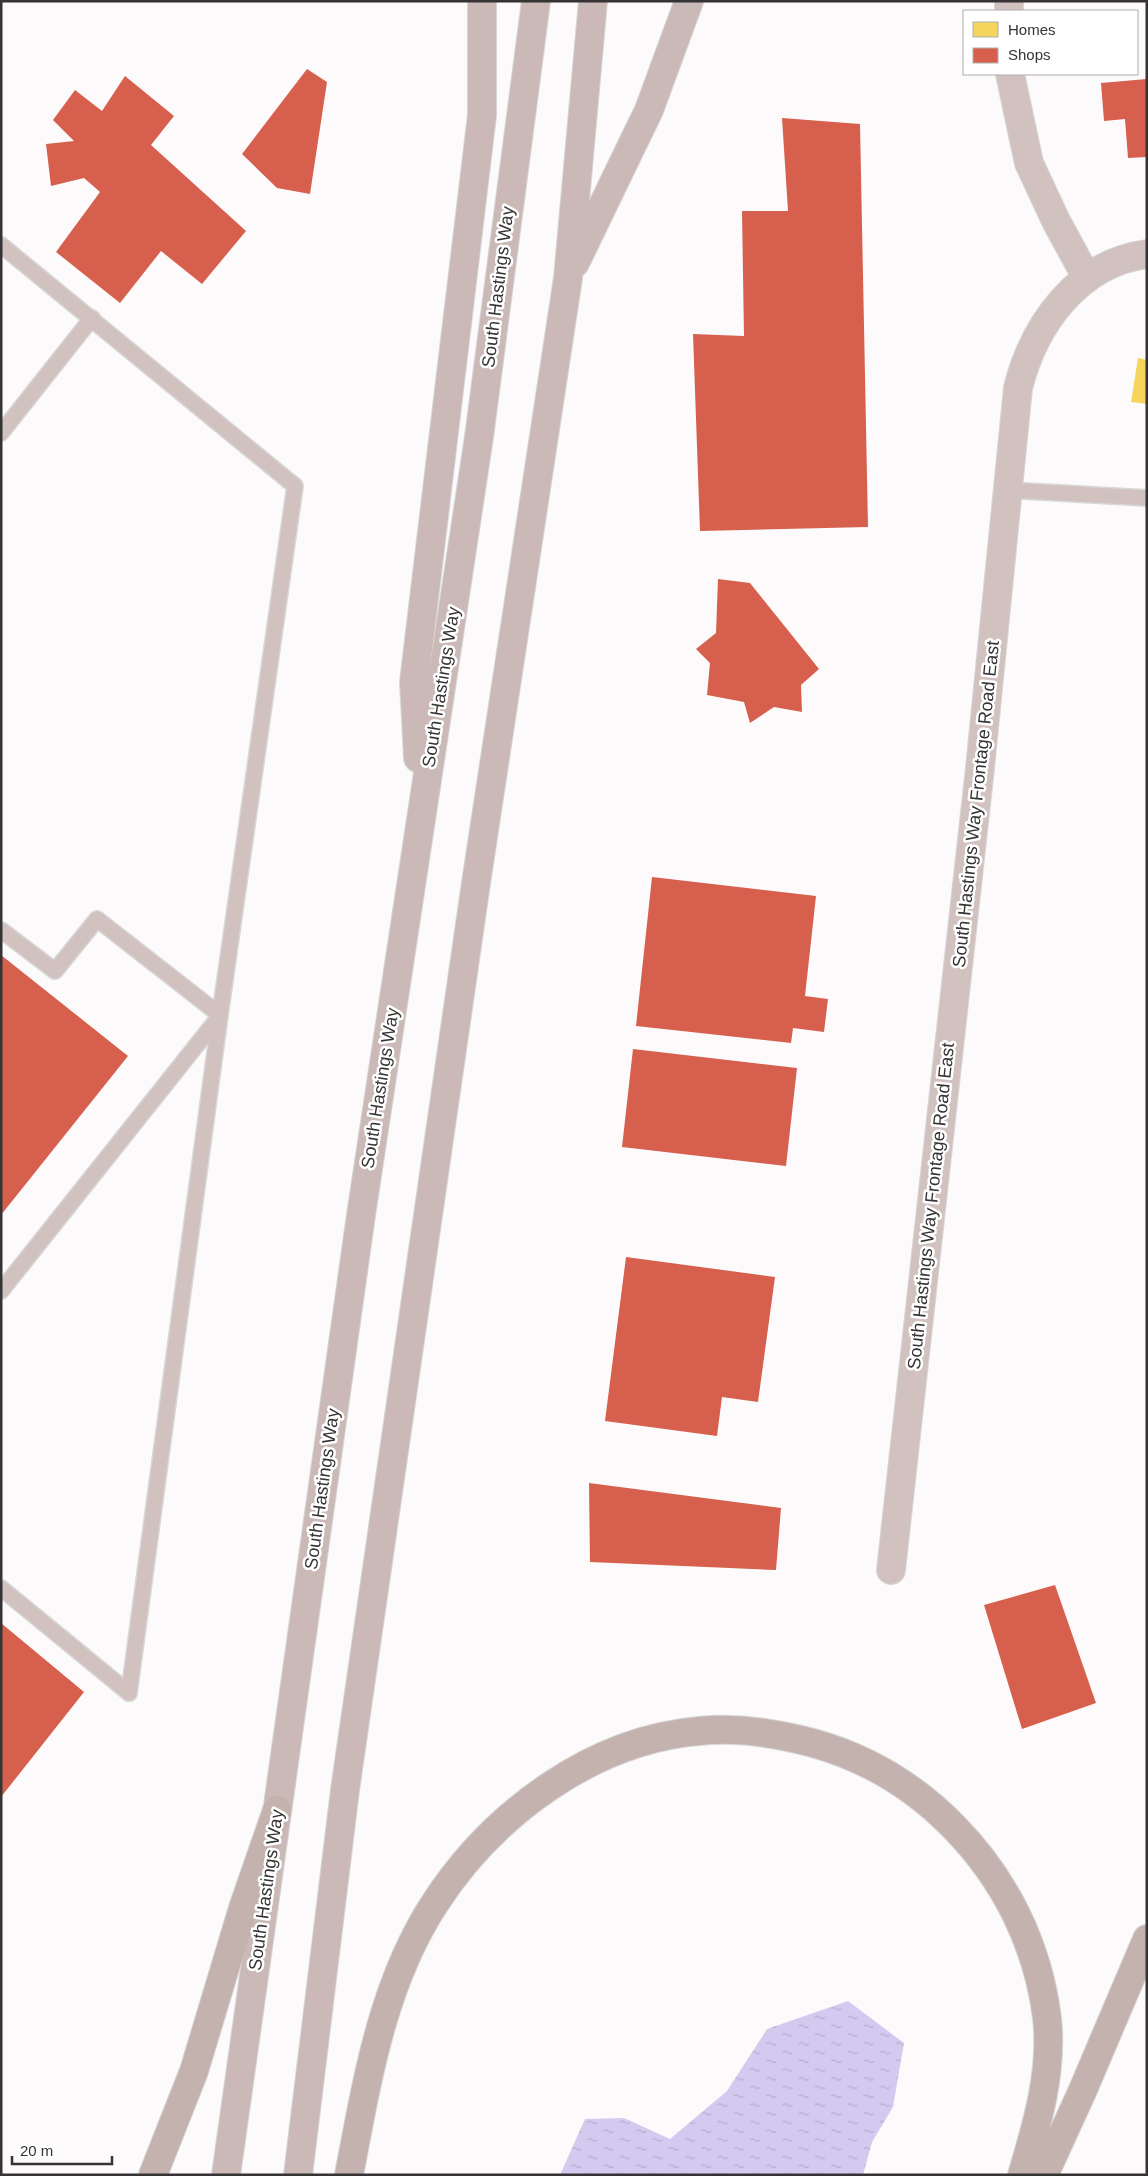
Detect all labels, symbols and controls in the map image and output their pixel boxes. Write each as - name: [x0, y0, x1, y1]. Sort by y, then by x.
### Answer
- legend: [963, 10, 1138, 75]
- text: Homes: [1008, 21, 1056, 38]
- text: Shops: [1008, 46, 1051, 63]
- street label: South Hastings Way: [478, 205, 518, 369]
- street label: South Hastings Way: [418, 605, 464, 769]
- street label: South Hastings Way Frontage Road East: [949, 640, 1003, 968]
- street label: South Hastings Way: [357, 1006, 403, 1170]
- street label: South Hastings Way Frontage Road East: [904, 1042, 958, 1370]
- street label: South Hastings Way: [301, 1407, 343, 1571]
- street label: South Hastings Way: [245, 1808, 287, 1972]
- scale bar: [12, 2134, 112, 2166]
- text: 20 m: [20, 2142, 53, 2159]

